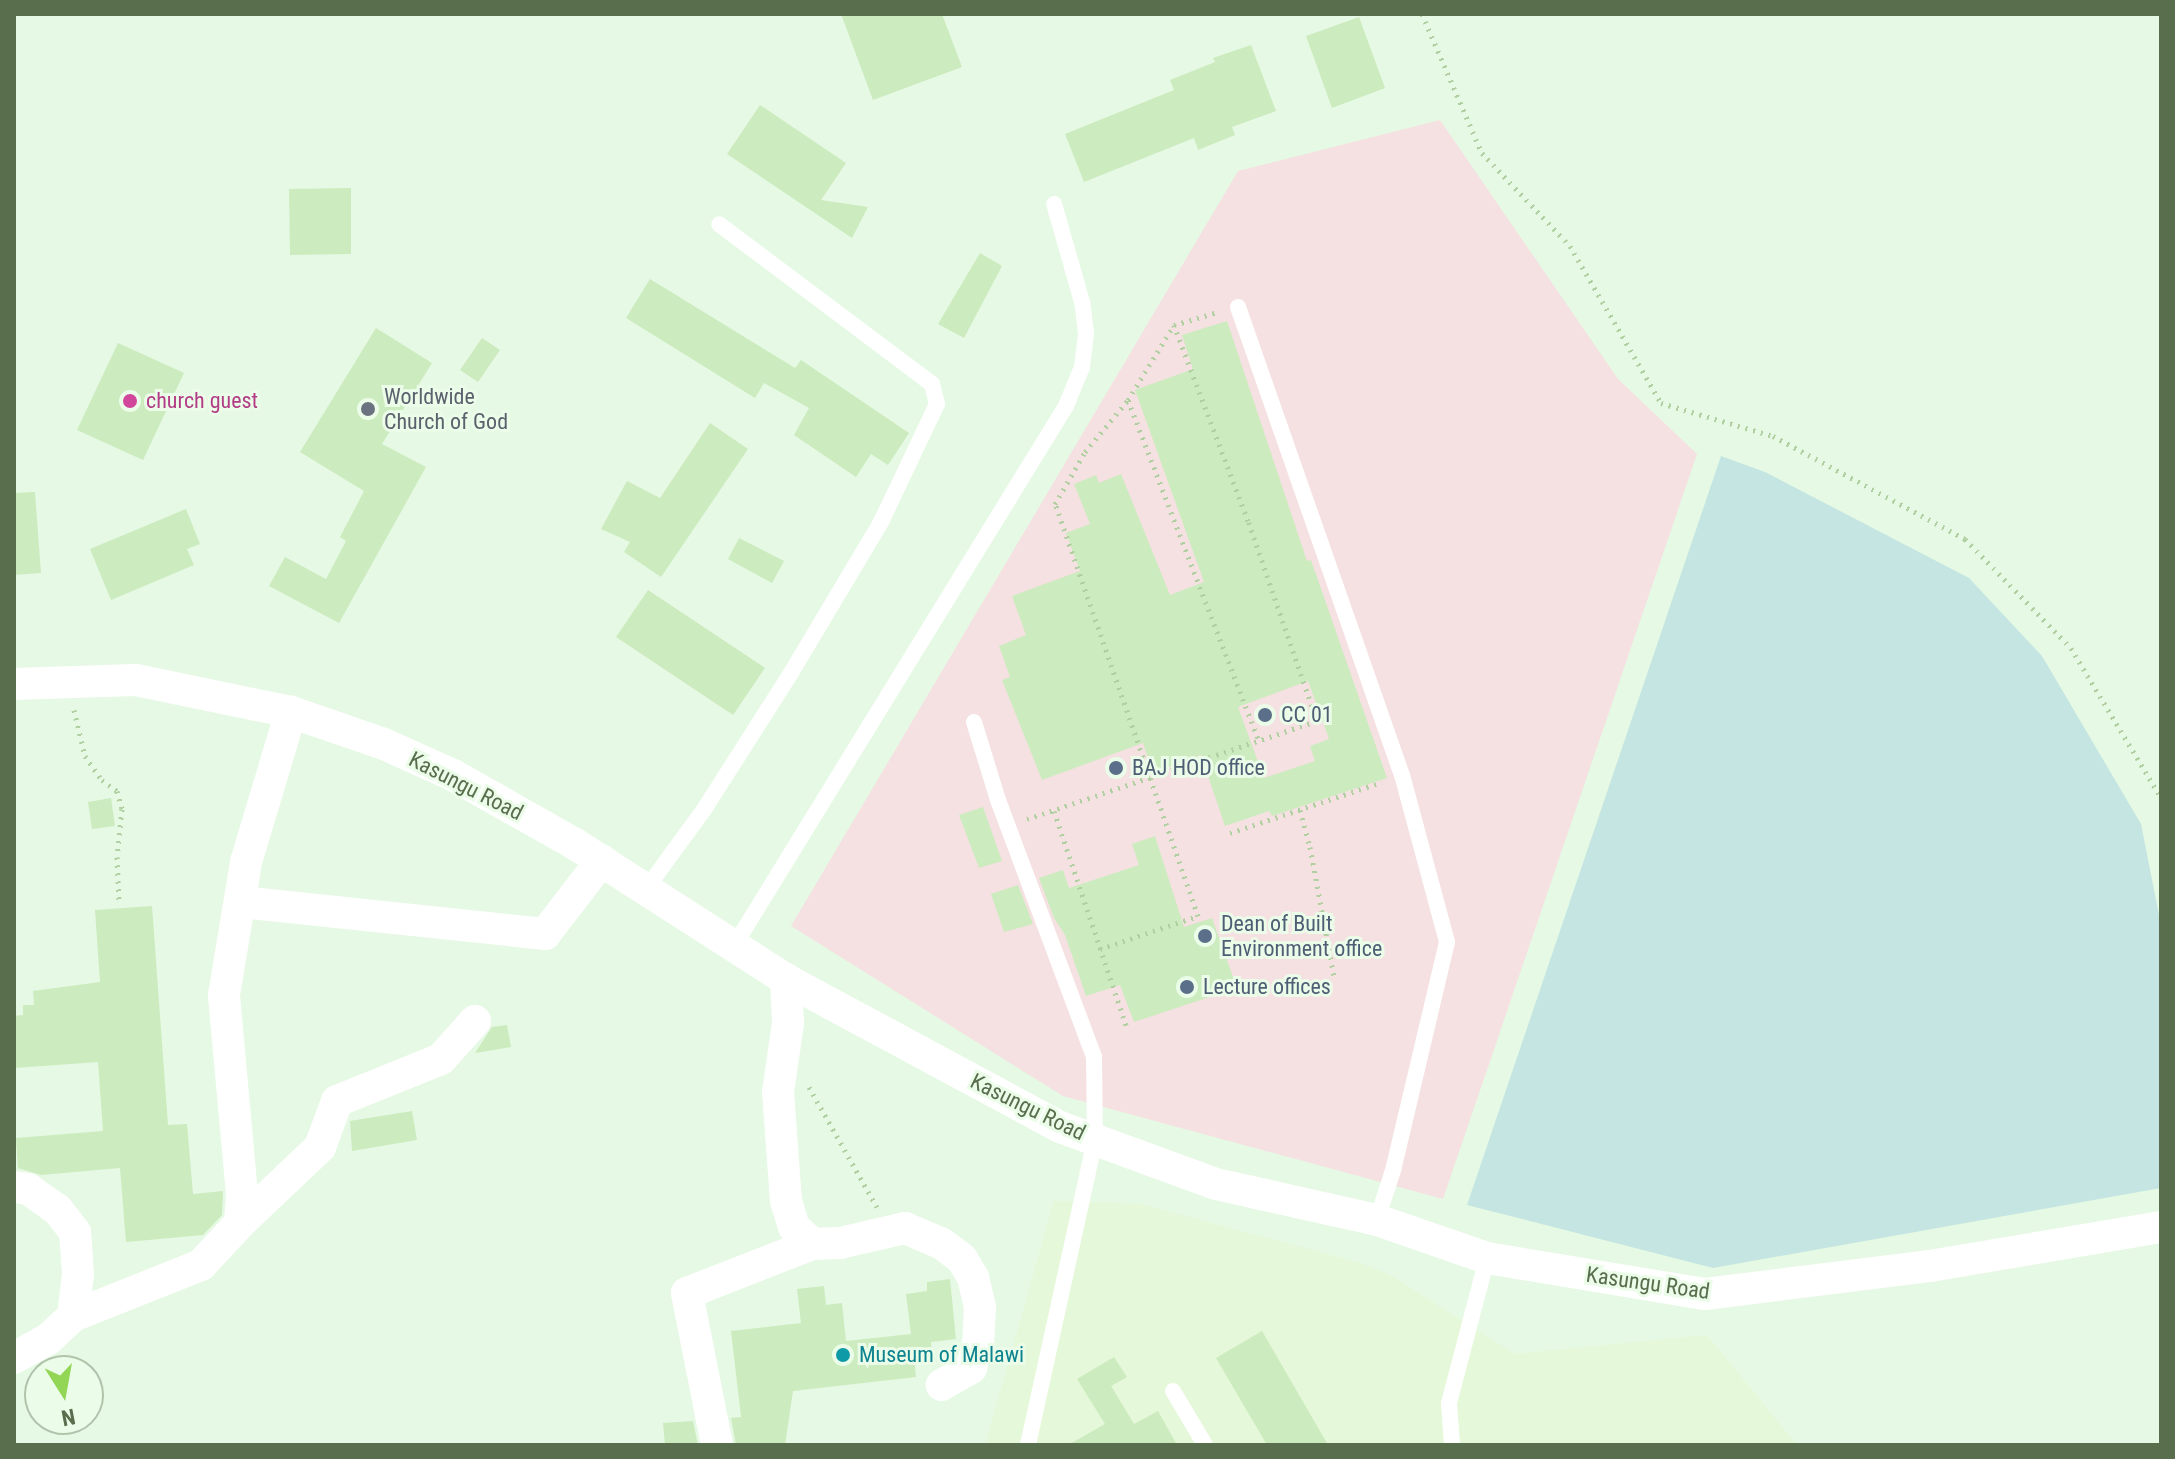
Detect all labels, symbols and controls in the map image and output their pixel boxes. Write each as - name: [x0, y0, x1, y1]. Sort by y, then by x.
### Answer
- place label: Worldwide Church of God: [384, 383, 508, 434]
- place label: church guest: [146, 388, 258, 414]
- marker: church guest: [121, 392, 139, 410]
- marker: Worldwide Church of God: [359, 400, 377, 418]
- place label: CC 01: [1281, 702, 1333, 728]
- marker: CC 01: [1256, 706, 1274, 724]
- street label: Kasungu Road: [405, 746, 527, 826]
- place label: BAJ HOD office: [1132, 755, 1265, 781]
- marker: BAJ HOD office: [1107, 759, 1125, 777]
- place label: Dean of Built Environment office: [1221, 910, 1382, 962]
- marker: Dean of Built Environment office: [1196, 927, 1214, 945]
- place label: Lecture offices: [1203, 974, 1331, 1000]
- marker: Lecture offices: [1178, 978, 1196, 996]
- street label: Kasungu Road: [966, 1068, 1090, 1146]
- street label: Kasungu Road: [1584, 1261, 1712, 1305]
- place label: Museum of Malawi: [859, 1342, 1024, 1368]
- marker: Museum of Malawi: [834, 1346, 852, 1364]
- north arrow: [24, 1355, 104, 1435]
- text: N: [59, 1404, 77, 1431]

